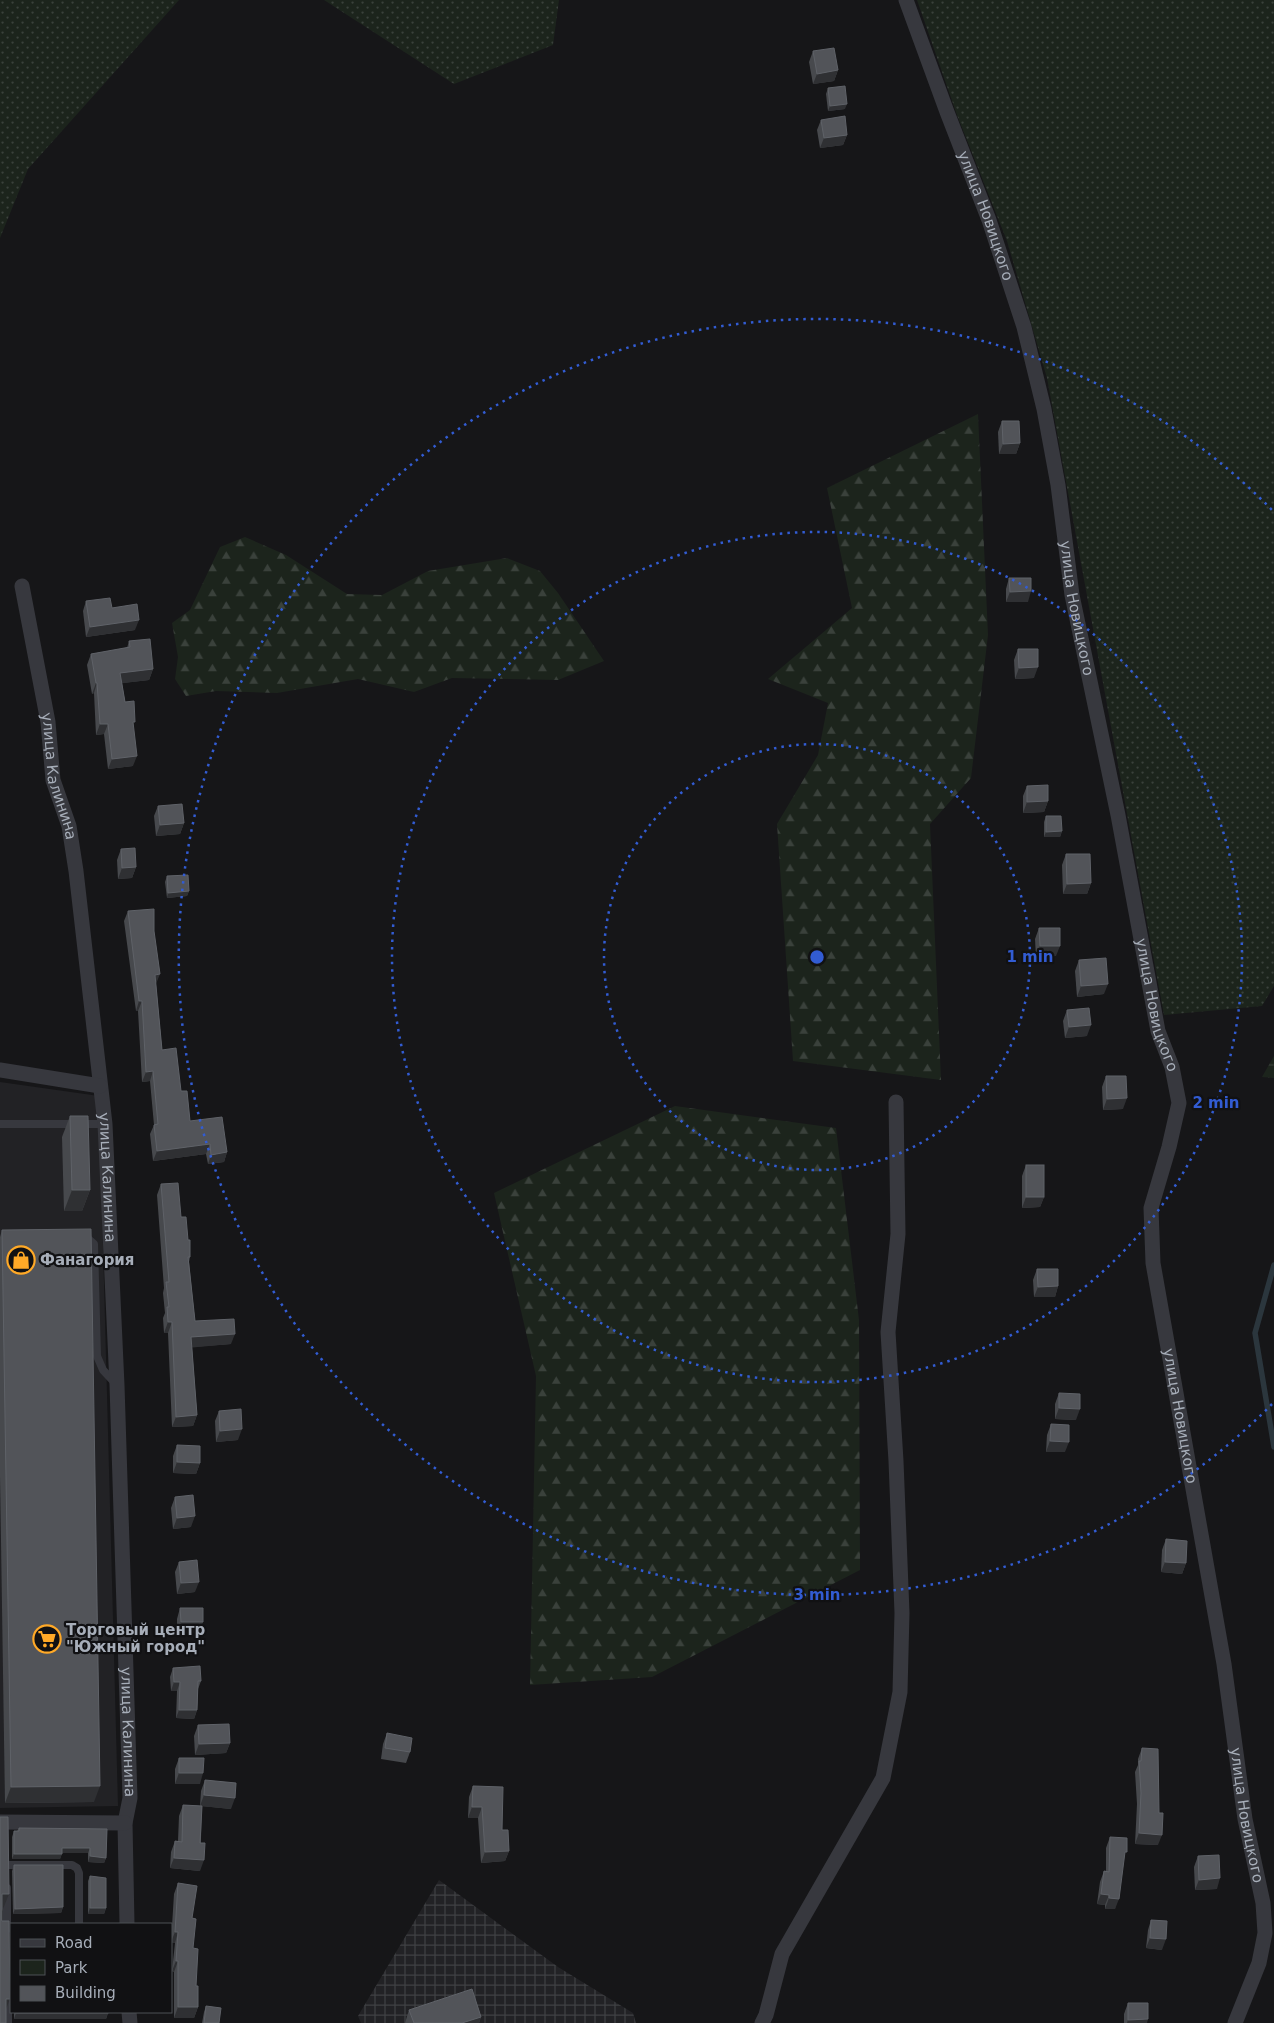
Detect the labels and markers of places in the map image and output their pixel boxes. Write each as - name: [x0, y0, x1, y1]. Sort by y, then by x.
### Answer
- centre of rings: [808, 948, 826, 966]
- shop icon: Фанагория: [6, 1245, 36, 1275]
- place label: Фанагория: [40, 1251, 135, 1269]
- place label: Торговый центр "Южный город": [66, 1621, 206, 1656]
- supermarket icon: Торговый центр "Южный город": [32, 1624, 62, 1654]

